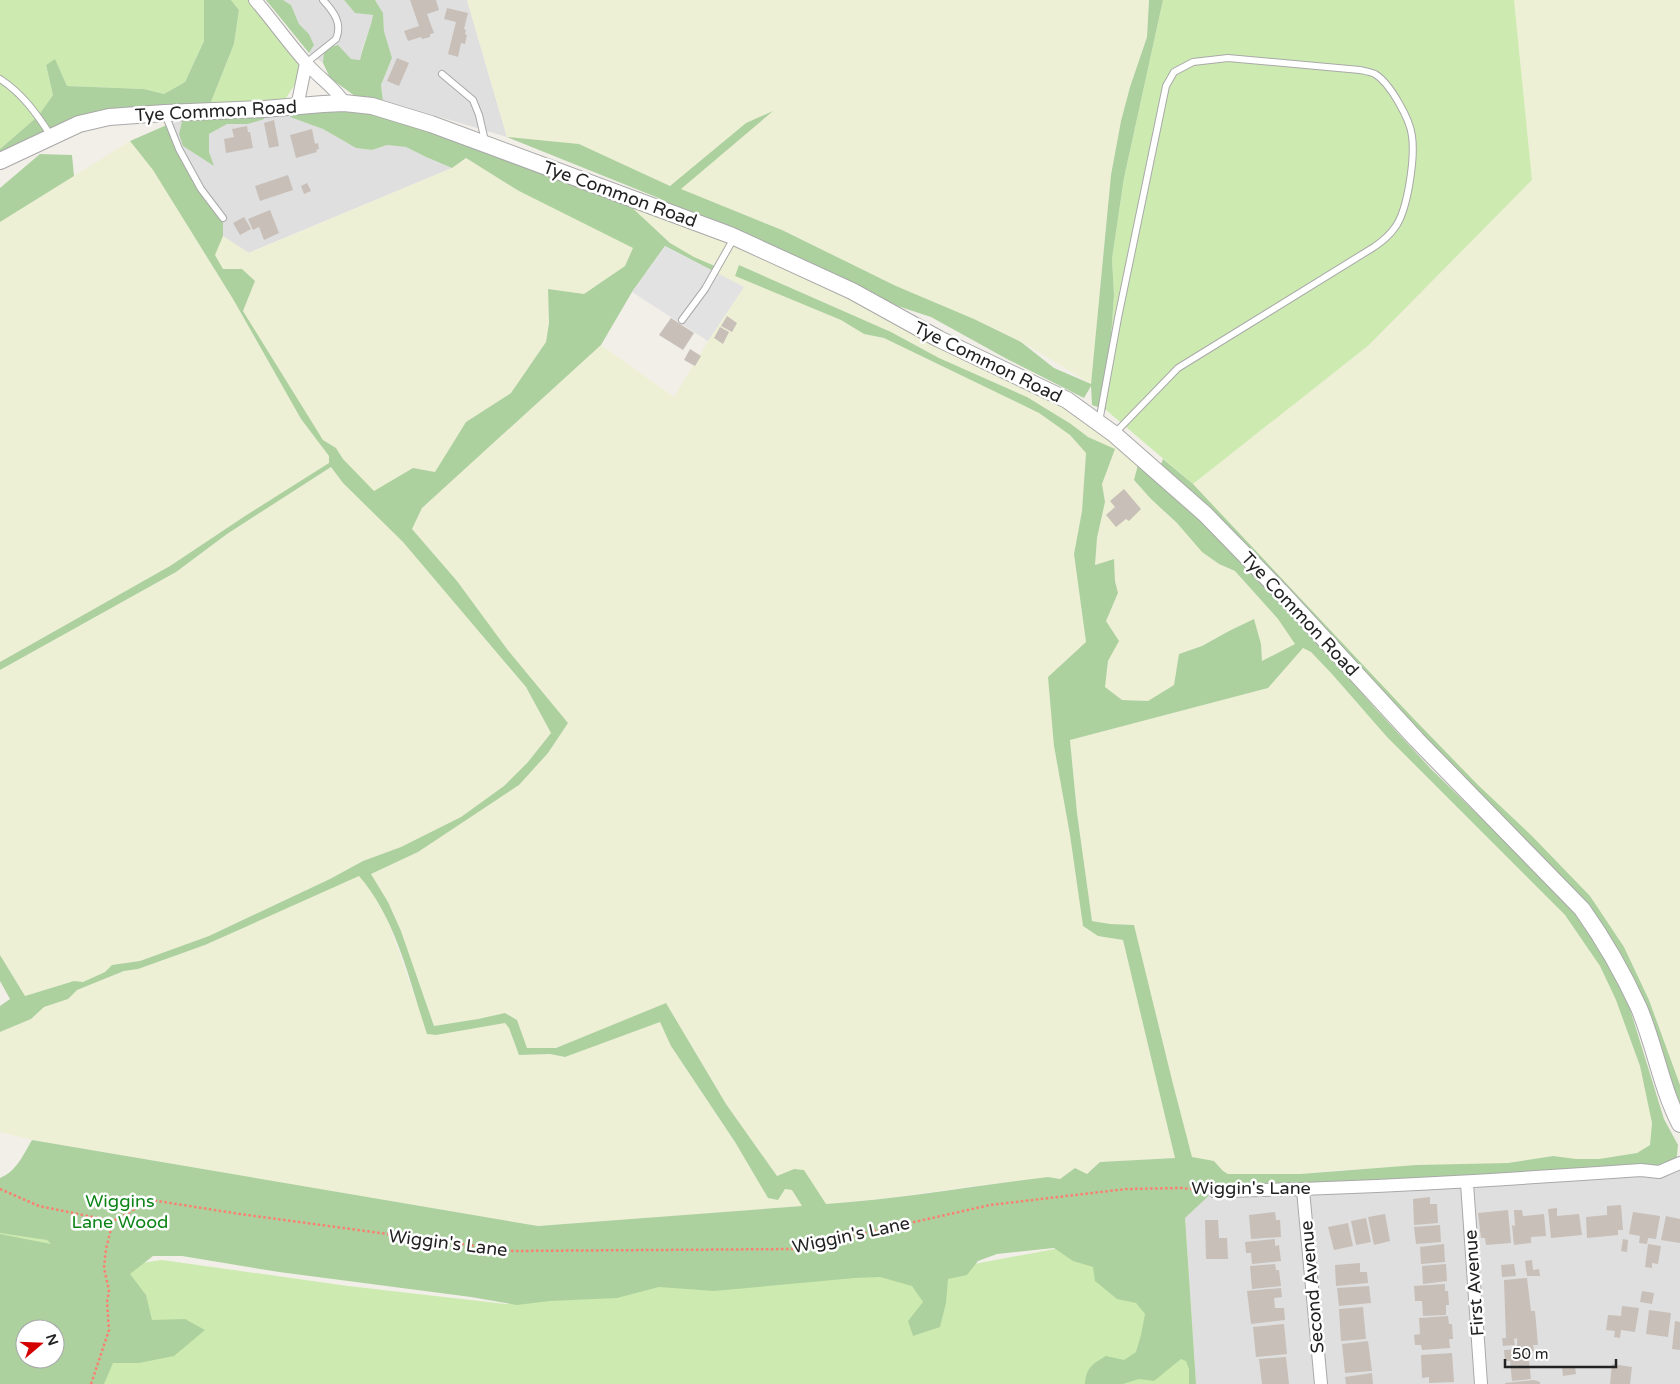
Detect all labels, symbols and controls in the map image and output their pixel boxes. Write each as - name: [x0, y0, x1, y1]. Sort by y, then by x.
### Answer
- street label: Tye Common Road: [134, 96, 298, 126]
- street label: Tye Common Road: [540, 156, 700, 232]
- street label: Tye Common Road: [910, 317, 1066, 407]
- street label: Tye Common Road: [1237, 547, 1363, 681]
- street label: Wiggin's Lane: [1191, 1177, 1311, 1199]
- park label: Wiggins Lane Wood: [72, 1190, 168, 1233]
- street label: Wiggin's Lane: [790, 1212, 912, 1258]
- street label: Second Avenue: [1295, 1220, 1329, 1354]
- street label: Wiggin's Lane: [387, 1225, 509, 1261]
- street label: First Avenue: [1459, 1229, 1489, 1337]
- north arrow: [15, 1319, 65, 1369]
- text: N: [42, 1332, 62, 1348]
- scale bar: [1505, 1336, 1616, 1368]
- text: 50 m: [1512, 1345, 1549, 1363]

